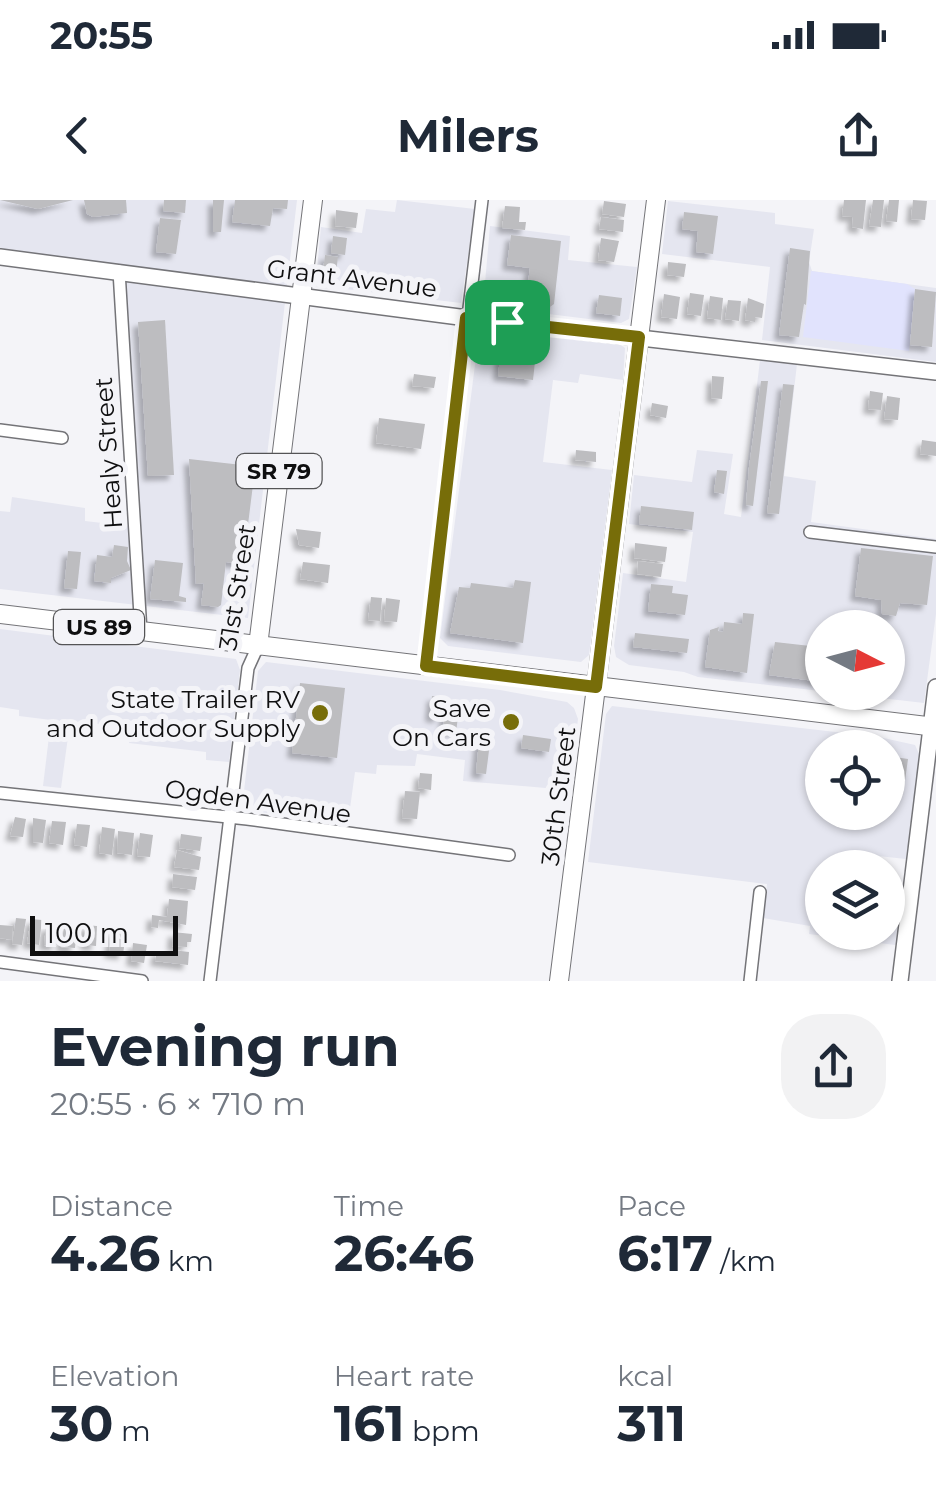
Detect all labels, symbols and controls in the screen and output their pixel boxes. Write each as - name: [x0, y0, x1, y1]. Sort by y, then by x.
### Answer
- text: 20:55: [50, 12, 153, 59]
- icon: back: [50, 108, 105, 163]
- text: Milers: [397, 108, 539, 163]
- icon: share: [831, 108, 886, 163]
- street label: Grant Avenue: [265, 253, 439, 303]
- pin: [465, 280, 550, 365]
- icon: arrive: [480, 295, 535, 350]
- street label: Healy Street: [88, 376, 128, 530]
- road number: SR 79: [236, 454, 322, 488]
- street label: 31st Street: [212, 522, 262, 652]
- road number: US 89: [54, 610, 144, 644]
- north arrow: [805, 610, 905, 710]
- map controls: [805, 610, 905, 950]
- place label: State Trailer RV and Outdoor Supply: [46, 684, 301, 743]
- place label: Save On Cars: [392, 693, 491, 752]
- marker: State Trailer RV and Outdoor Supply: [309, 702, 331, 724]
- marker: Save On Cars: [500, 711, 522, 733]
- street label: 30th Street: [535, 725, 581, 867]
- button: locate: [805, 730, 905, 830]
- street label: Ogden Avenue: [163, 773, 353, 829]
- button: layers: [805, 850, 905, 950]
- scale bar: [30, 911, 178, 956]
- text: 100 m: [45, 916, 129, 950]
- text: Evening run: [50, 1013, 400, 1080]
- button: share: [781, 1014, 886, 1119]
- text: 20:55 · 6 × 710 m: [50, 1084, 306, 1123]
- text: Distance: [50, 1189, 173, 1223]
- text: Time: [334, 1189, 404, 1223]
- text: Pace: [617, 1189, 686, 1223]
- text: 4.26: [50, 1223, 160, 1284]
- text: 26:46: [334, 1223, 474, 1284]
- text: 6:17: [617, 1223, 713, 1284]
- text: km: [160, 1244, 214, 1278]
- text: /km: [713, 1244, 776, 1278]
- text: Elevation: [50, 1359, 179, 1393]
- text: Heart rate: [334, 1359, 474, 1393]
- text: kcal: [617, 1359, 673, 1393]
- text: 30: [50, 1393, 114, 1454]
- text: 161: [334, 1393, 405, 1454]
- text: 311: [617, 1393, 686, 1454]
- text: m: [114, 1414, 151, 1448]
- text: bpm: [405, 1414, 480, 1448]

